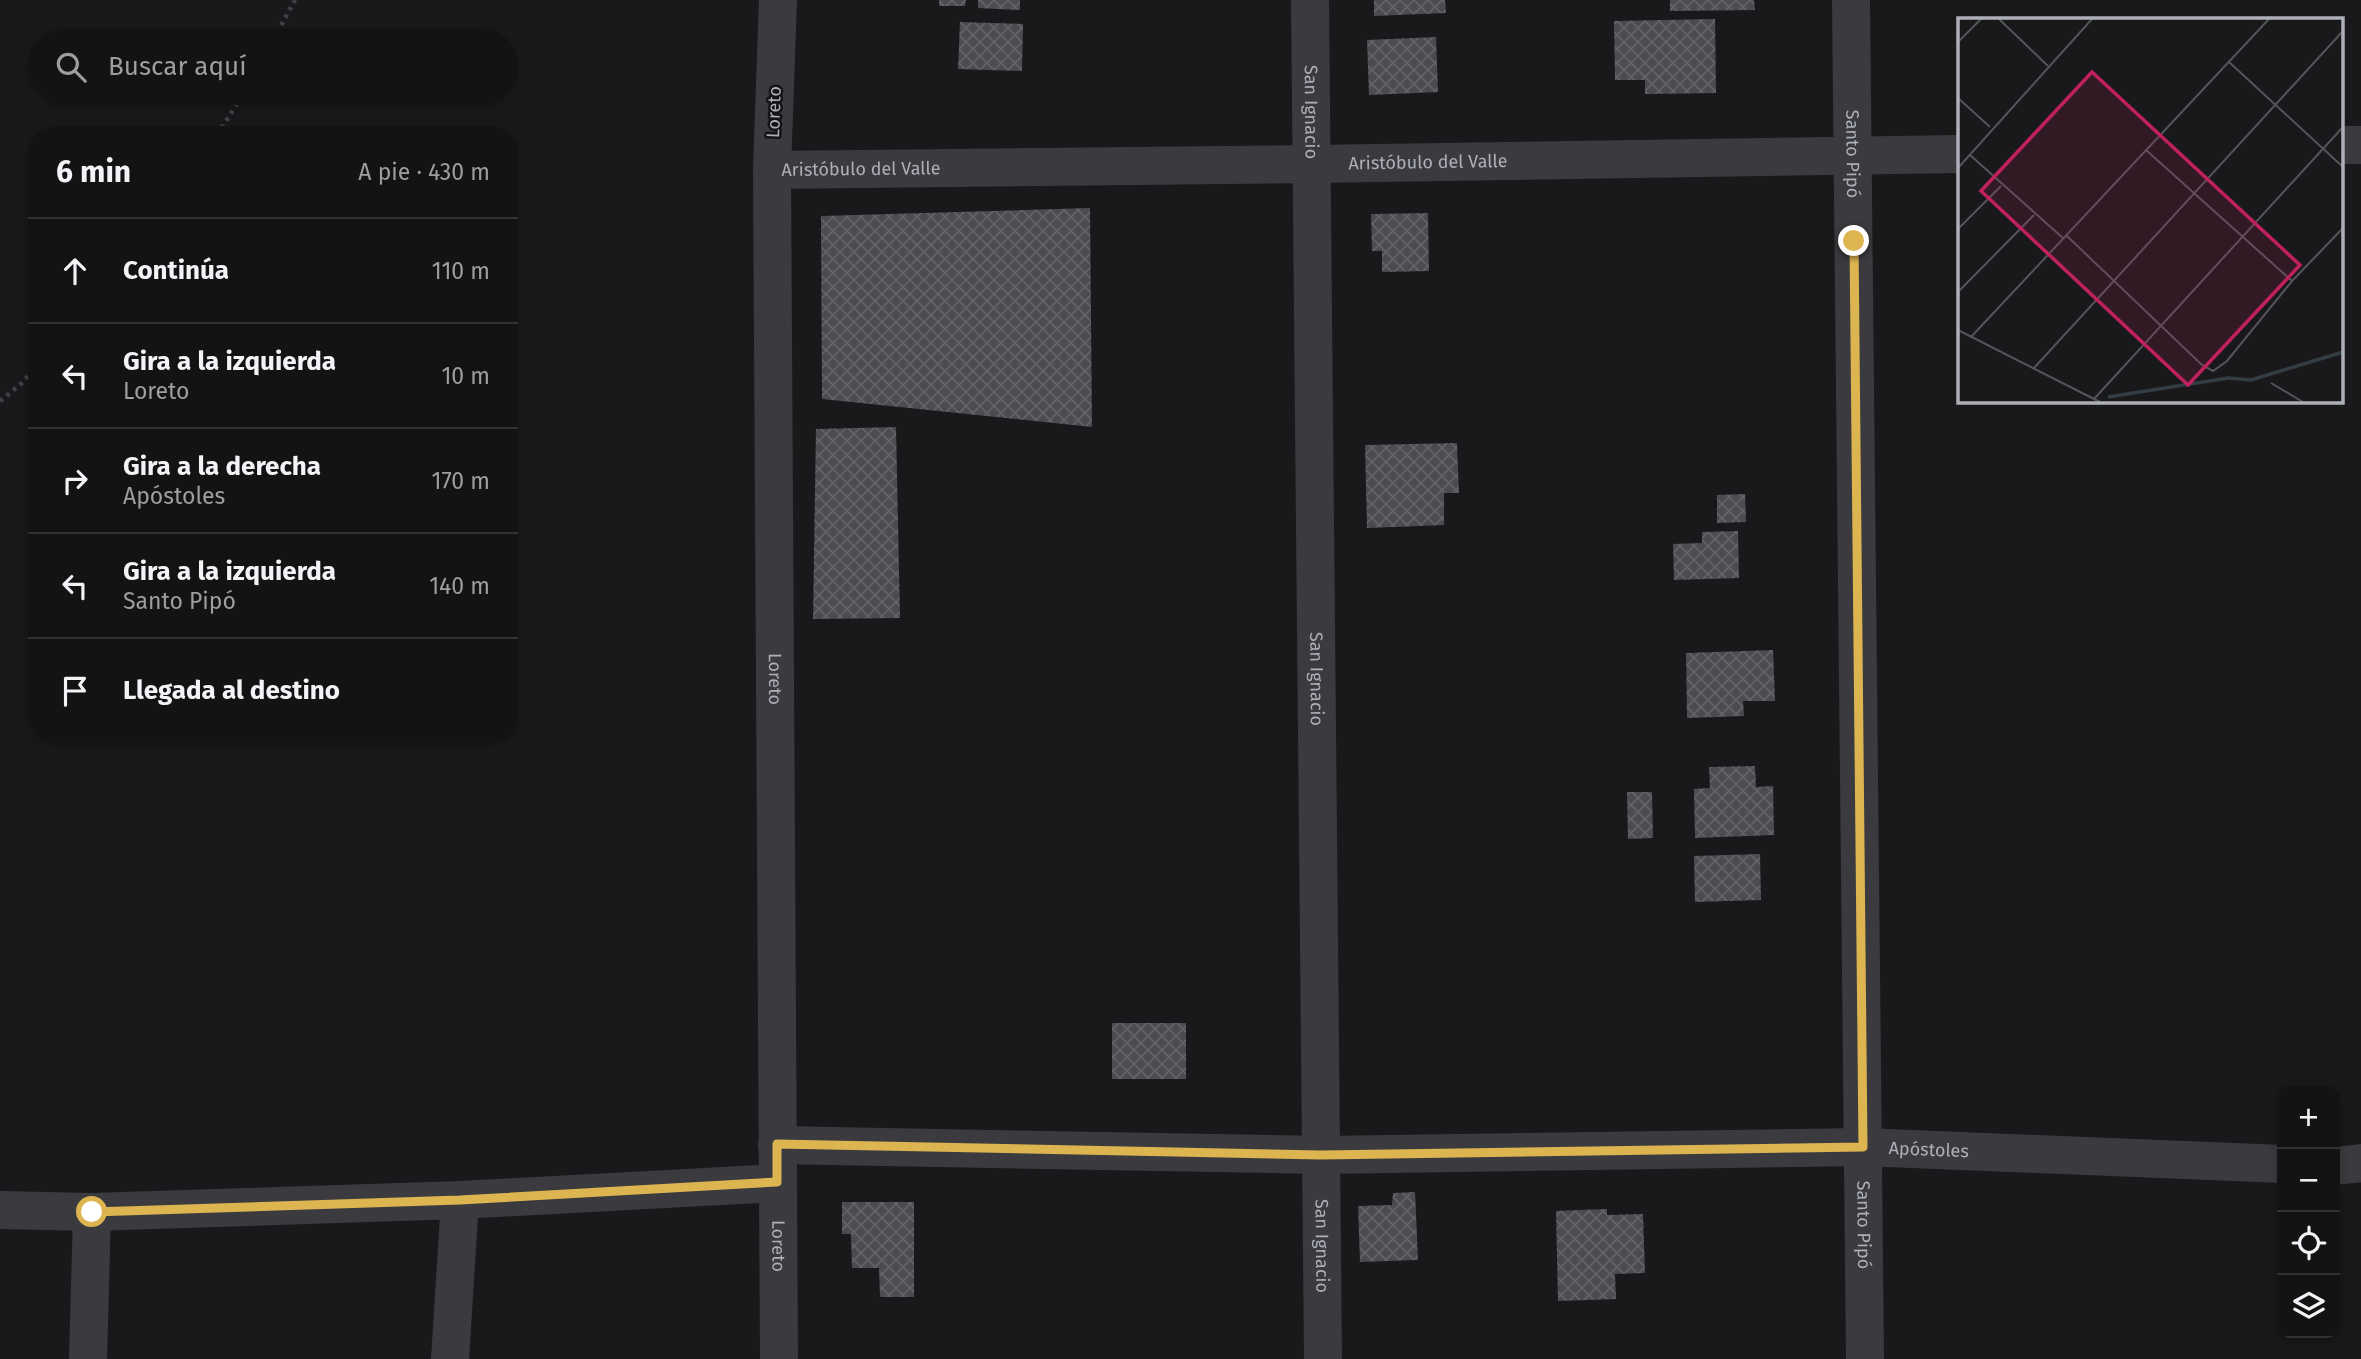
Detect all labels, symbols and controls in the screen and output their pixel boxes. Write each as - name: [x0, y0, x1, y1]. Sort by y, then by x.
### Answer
- inset map: [1958, 18, 2344, 402]
- search box: [28, 28, 518, 105]
- icon: search: [52, 48, 90, 86]
- text: Buscar aquí: [108, 51, 246, 82]
- street label: San Ignacio: [1300, 65, 1323, 159]
- street label: Loreto: [762, 86, 786, 138]
- street label: Santo Pipó: [1841, 110, 1864, 198]
- street label: Aristóbulo del Valle: [1348, 150, 1508, 174]
- text: 6 min: [56, 154, 131, 190]
- street label: Aristóbulo del Valle: [781, 157, 941, 181]
- text: A pie · 430 m: [358, 158, 490, 186]
- route end: [1838, 225, 1869, 256]
- icon: ahead: [56, 252, 94, 290]
- text: Continúa: [123, 255, 229, 286]
- text: 110 m: [432, 257, 490, 285]
- text: Gira a la izquierda: [123, 346, 336, 377]
- icon: left: [56, 357, 94, 395]
- text: 10 m: [441, 362, 490, 390]
- text: Loreto: [123, 377, 189, 405]
- text: Gira a la derecha: [123, 451, 321, 482]
- icon: right: [56, 462, 94, 500]
- text: 170 m: [431, 467, 490, 495]
- text: Apóstoles: [123, 482, 225, 510]
- text: Gira a la izquierda: [123, 556, 336, 587]
- icon: left: [56, 567, 94, 605]
- text: 140 m: [429, 572, 490, 600]
- text: Santo Pipó: [123, 587, 236, 615]
- street label: San Ignacio: [1305, 632, 1328, 726]
- street label: Loreto: [764, 653, 786, 705]
- icon: arrive: [56, 672, 94, 710]
- text: Llegada al destino: [123, 675, 340, 706]
- map controls: [2277, 1086, 2340, 1338]
- button: +: [2277, 1086, 2340, 1149]
- street label: Apóstoles: [1888, 1137, 1969, 1162]
- button: −: [2277, 1149, 2340, 1212]
- street label: Santo Pipó: [1852, 1181, 1875, 1269]
- route start: [76, 1196, 107, 1227]
- street label: San Ignacio: [1310, 1199, 1333, 1293]
- button: locate: [2277, 1212, 2340, 1275]
- street label: Loreto: [767, 1220, 789, 1272]
- button: layers: [2277, 1275, 2340, 1338]

